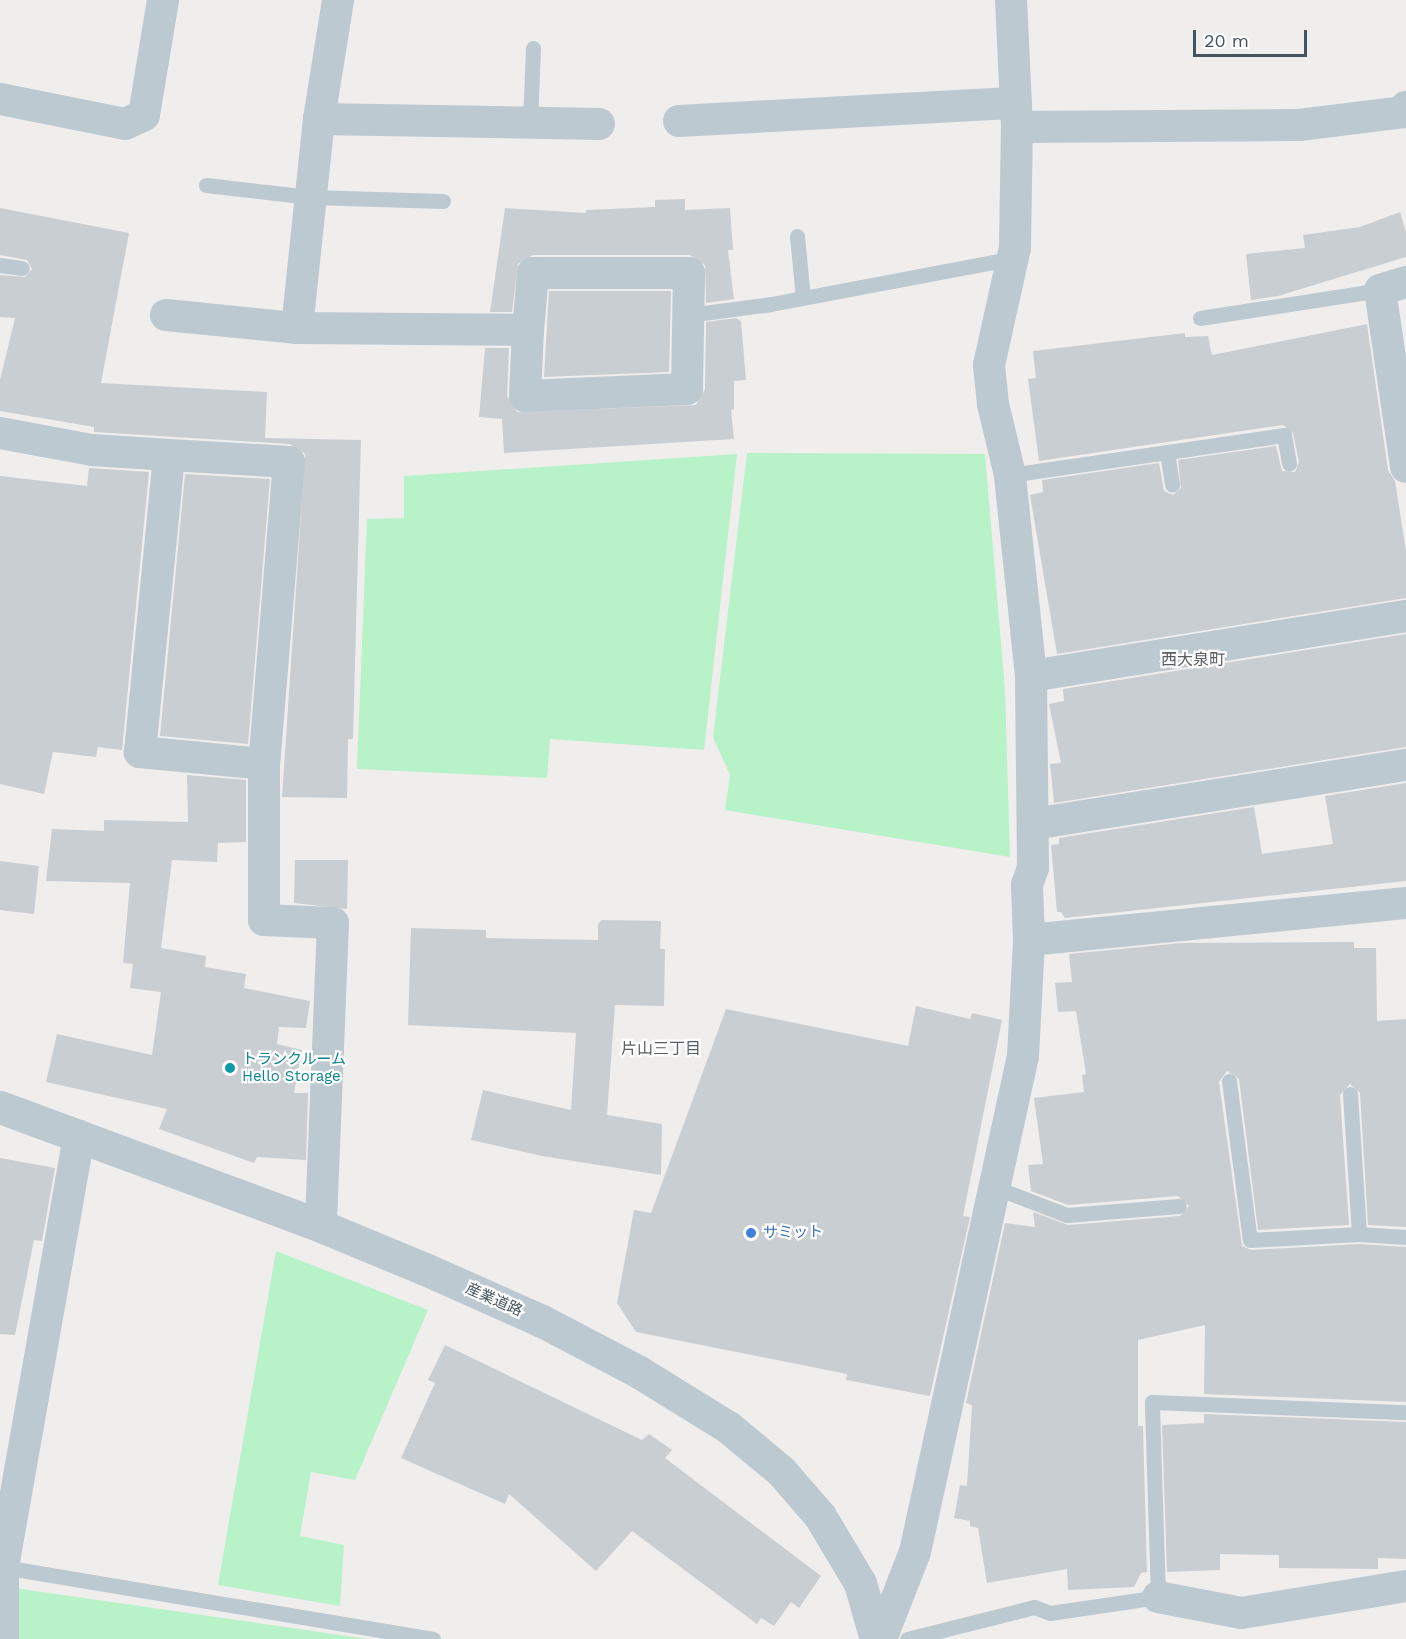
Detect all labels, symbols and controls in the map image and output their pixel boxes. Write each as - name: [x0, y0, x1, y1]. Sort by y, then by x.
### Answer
- scale bar: [1196, 18, 1310, 56]
- text: 20 m: [1204, 30, 1249, 51]
- district label: 西大泉町: [1161, 650, 1225, 670]
- district label: 片山三丁目: [621, 1039, 701, 1059]
- place label: トランクルーム Hello Storage: [242, 1050, 347, 1085]
- marker: トランクルーム Hello Storage: [223, 1061, 237, 1075]
- place label: サミット: [763, 1224, 823, 1242]
- marker: サミット: [744, 1226, 758, 1240]
- street label: 産業道路: [463, 1280, 525, 1320]

